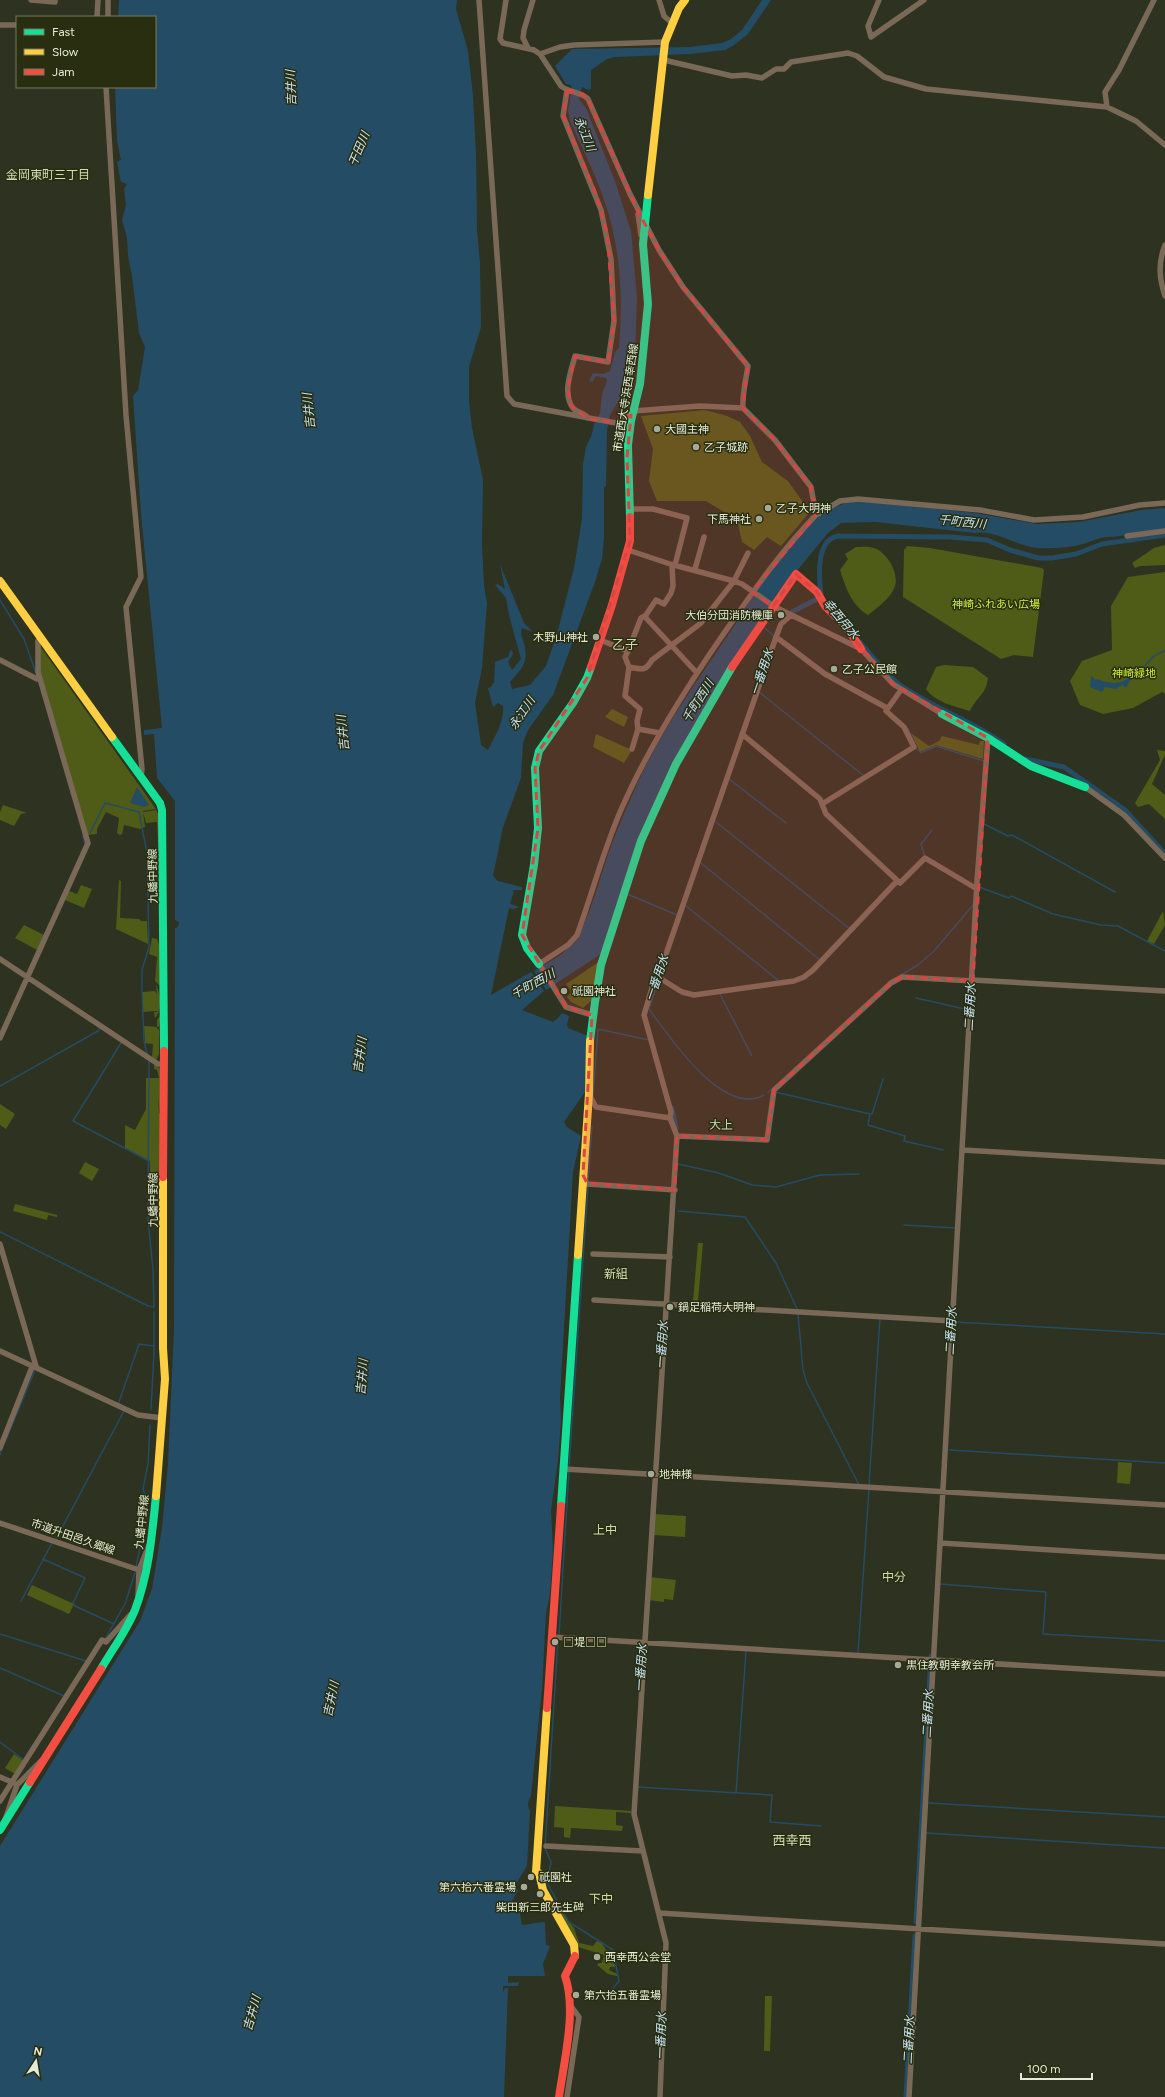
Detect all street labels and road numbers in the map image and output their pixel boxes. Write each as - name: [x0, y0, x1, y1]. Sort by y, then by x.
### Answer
- street label: 市道西大寺浜西幸西線: [611, 343, 641, 453]
- street label: 九蟠中野線: [146, 848, 160, 904]
- street label: 九蟠中野線: [147, 1173, 160, 1228]
- street label: 九蟠中野線: [133, 1494, 151, 1550]
- street label: 市道升田邑久郷線: [29, 1517, 117, 1557]

